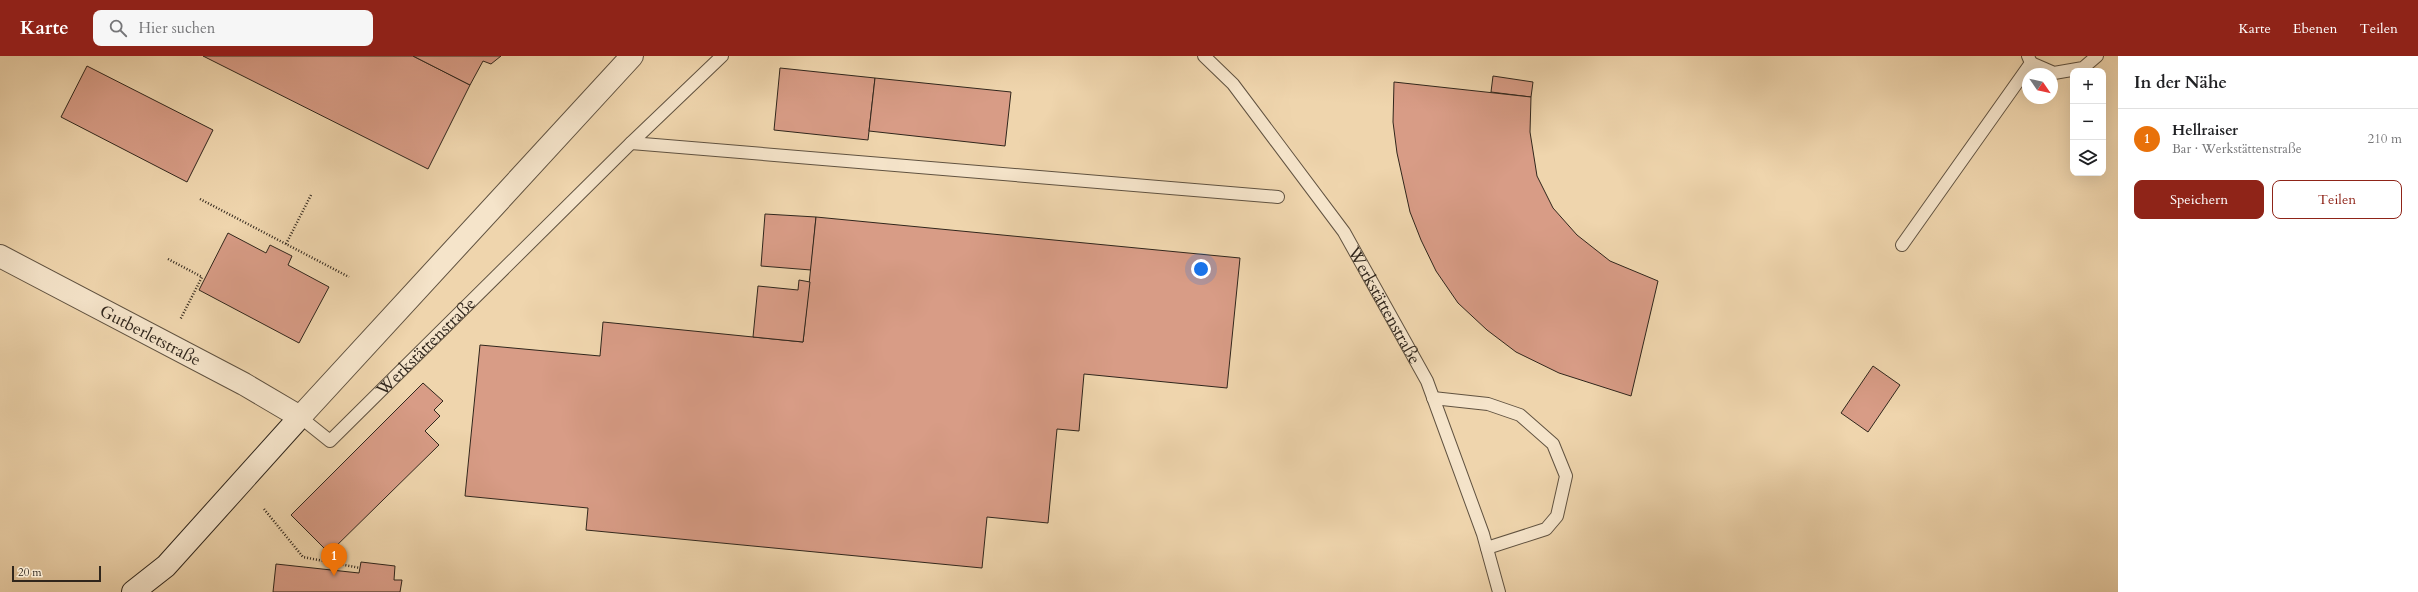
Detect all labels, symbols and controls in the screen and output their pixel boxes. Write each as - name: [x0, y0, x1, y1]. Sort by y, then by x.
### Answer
- search box: [93, 10, 373, 46]
- text: Karte: [20, 15, 69, 41]
- icon: search: [107, 17, 129, 39]
- text: Hier suchen: [139, 18, 215, 38]
- text: Karte: [2238, 19, 2271, 38]
- text: Ebenen: [2293, 19, 2338, 38]
- text: Teilen: [2360, 19, 2398, 38]
- north arrow: [2022, 68, 2058, 104]
- map controls: [2070, 68, 2106, 176]
- button: +: [2070, 68, 2106, 104]
- text: In der Nähe: [2134, 71, 2227, 94]
- button: −: [2070, 104, 2106, 140]
- text: Hellraiser: [2172, 120, 2238, 140]
- text: 1: [2144, 130, 2150, 148]
- text: 210 m: [2368, 130, 2402, 148]
- button: layers: [2070, 140, 2106, 176]
- text: Bar · Werkstättenstraße: [2172, 140, 2302, 158]
- button: Speichern: [2134, 180, 2264, 219]
- button: Teilen: [2272, 180, 2402, 219]
- street label: Werkstättenstraße: [1342, 241, 1427, 368]
- your location: [1191, 259, 1211, 279]
- street label: Werkstättenstraße: [370, 292, 480, 401]
- street label: Gutberletstraße: [96, 299, 205, 371]
- pin: 1: [321, 543, 347, 576]
- scale bar: [12, 564, 101, 583]
- text: 20 m: [18, 565, 42, 580]

